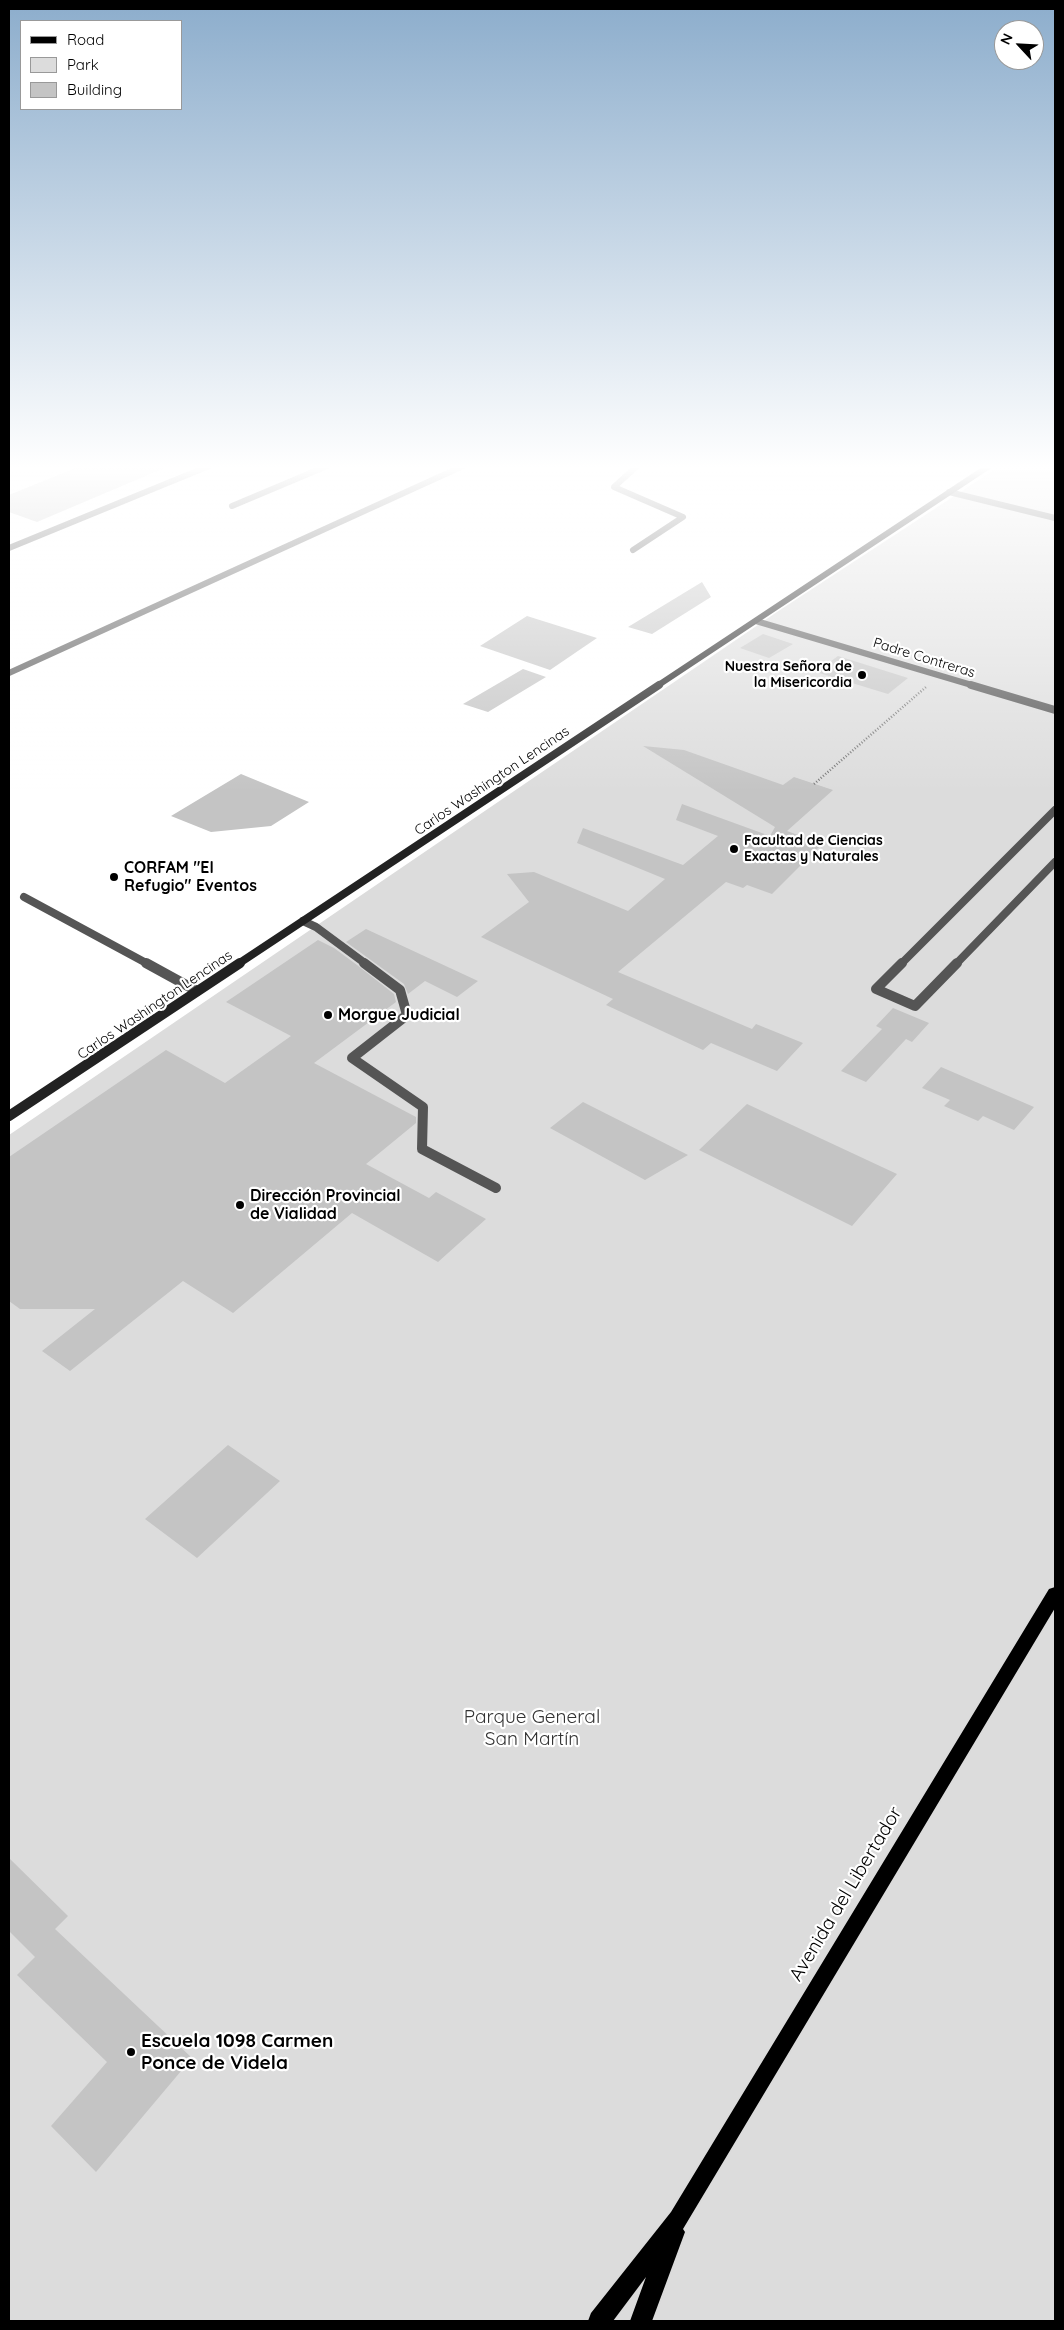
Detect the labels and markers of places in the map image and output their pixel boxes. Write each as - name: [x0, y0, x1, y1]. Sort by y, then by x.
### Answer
- place label: Nuestra Señora de la Misericordia: [725, 659, 852, 692]
- marker: Nuestra Señora de la Misericordia: [856, 669, 868, 681]
- place label: Facultad de Ciencias Exactas y Naturales: [744, 833, 883, 866]
- marker: Facultad de Ciencias Exactas y Naturales: [728, 843, 740, 855]
- place label: CORFAM "El Refugio" Eventos: [124, 858, 257, 896]
- marker: CORFAM "El Refugio" Eventos: [108, 871, 120, 883]
- place label: Morgue Judicial: [338, 1005, 460, 1025]
- marker: Morgue Judicial: [322, 1009, 334, 1021]
- place label: Dirección Provincial de Vialidad: [250, 1186, 401, 1224]
- marker: Dirección Provincial de Vialidad: [234, 1199, 246, 1211]
- place label: Escuela 1098 Carmen Ponce de Videla: [141, 2030, 333, 2074]
- marker: Escuela 1098 Carmen Ponce de Videla: [125, 2046, 137, 2058]

